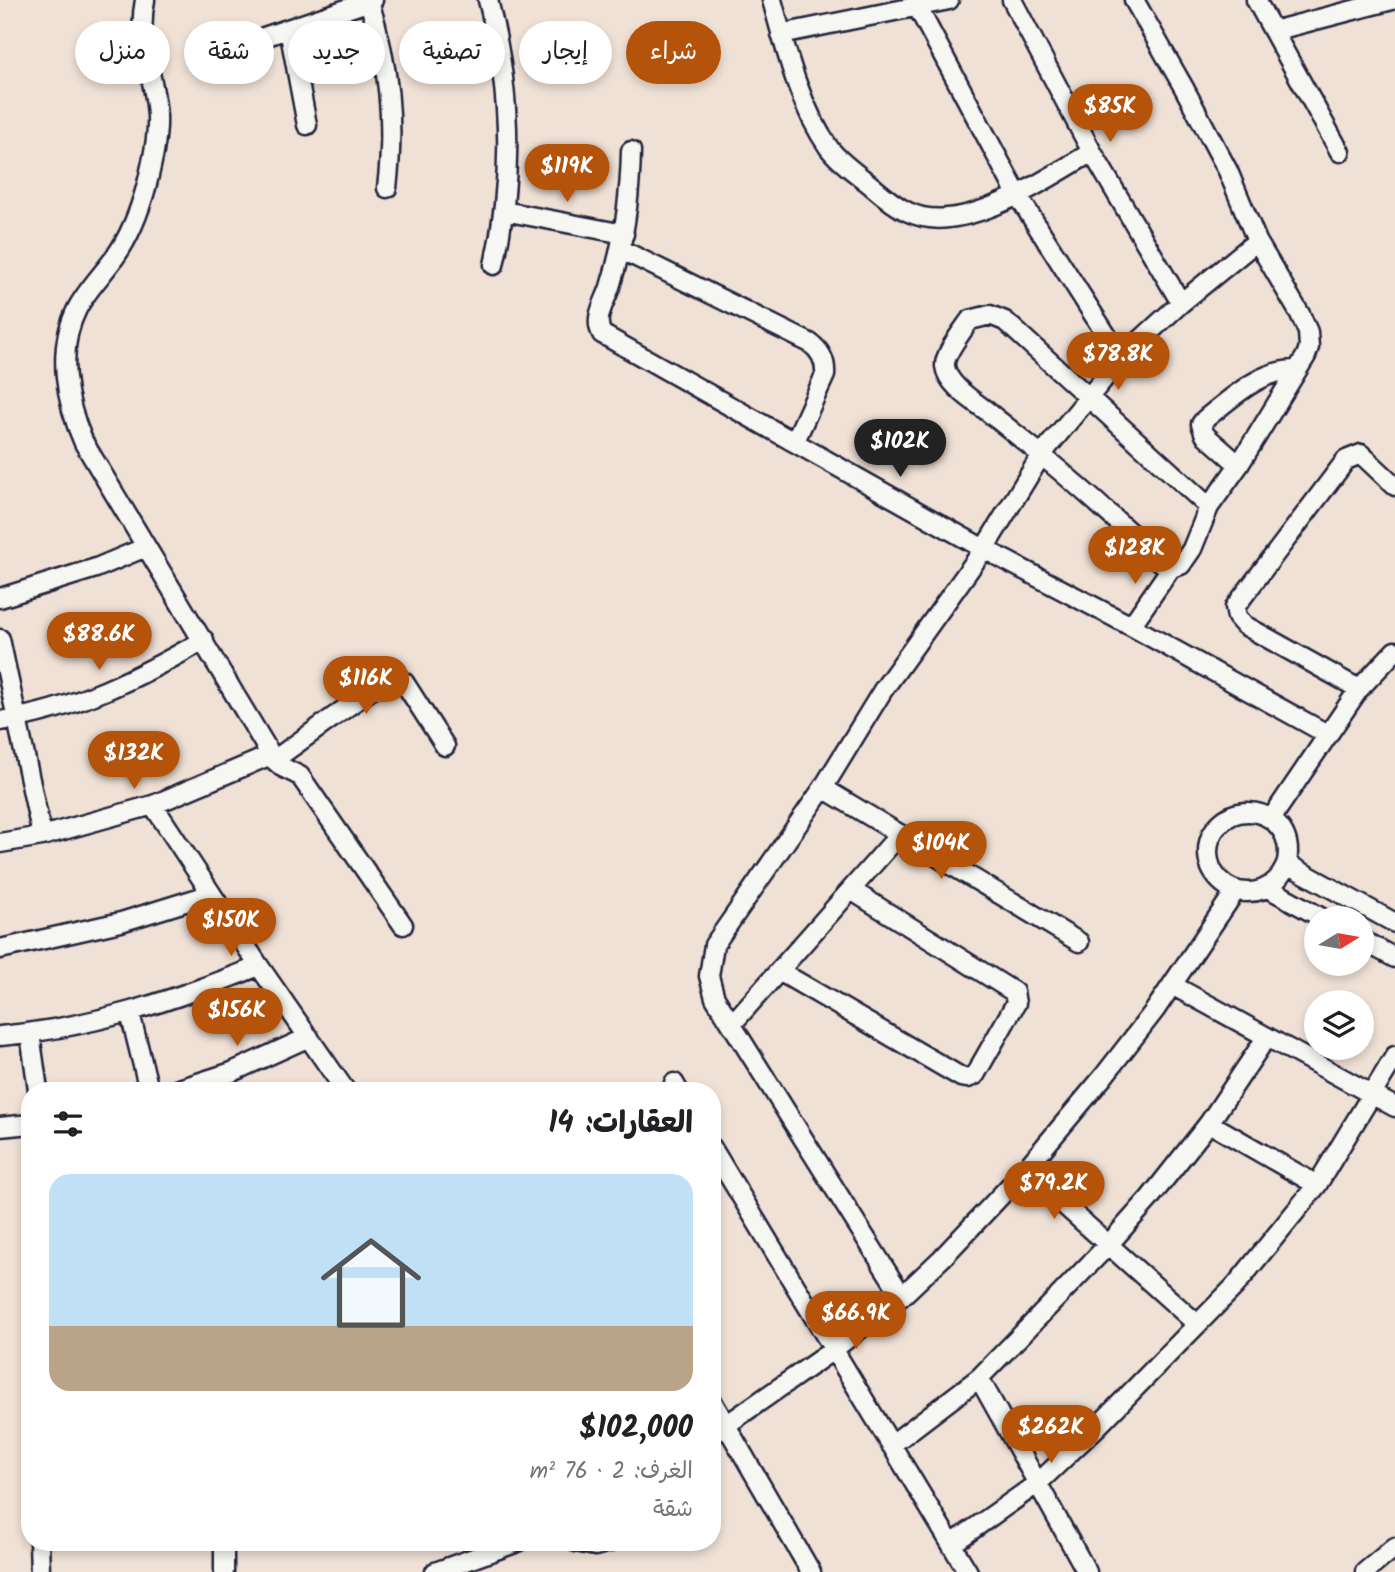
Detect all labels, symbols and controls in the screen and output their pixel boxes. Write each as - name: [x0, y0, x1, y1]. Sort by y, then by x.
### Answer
- chip: منزل: [75, 21, 170, 84]
- chip: شقة: [184, 21, 274, 84]
- chip: جديد: [288, 21, 385, 84]
- chip: تصفية: [399, 21, 505, 84]
- chip: إيجار: [519, 21, 612, 84]
- chip: شراء: [626, 21, 721, 84]
- pin: $85K: [1069, 85, 1151, 144]
- text: $85K: [1084, 89, 1136, 125]
- pin: $119K: [518, 144, 616, 204]
- text: $119K: [541, 149, 594, 185]
- pin: $78.8K: [1061, 332, 1175, 392]
- text: $78.8K: [1083, 337, 1153, 373]
- pin: $102K: [851, 420, 949, 479]
- text: $102K: [870, 424, 930, 460]
- pin: $128K: [1086, 526, 1184, 586]
- text: $128K: [1104, 531, 1166, 567]
- pin: $88.6K: [42, 612, 156, 672]
- text: $88.6K: [63, 617, 135, 653]
- pin: $116K: [317, 656, 415, 716]
- text: $116K: [339, 661, 393, 697]
- pin: $132K: [85, 732, 183, 791]
- text: $132K: [104, 736, 164, 772]
- pin: $104K: [892, 822, 990, 881]
- text: $104K: [912, 826, 970, 862]
- pin: $150K: [182, 898, 280, 958]
- text: $150K: [202, 903, 260, 939]
- north arrow: [1304, 906, 1374, 976]
- map controls: [1304, 906, 1374, 1060]
- pin: $156K: [188, 988, 286, 1048]
- button: layers: [1304, 990, 1374, 1060]
- text: $156K: [208, 993, 266, 1029]
- text: العقارات: 14: [548, 1100, 693, 1148]
- icon: filters: [49, 1105, 87, 1143]
- pin: $79.2K: [997, 1162, 1111, 1221]
- text: $79.2K: [1020, 1166, 1088, 1202]
- icon: home: [308, 1220, 434, 1346]
- pin: $66.9K: [799, 1292, 913, 1351]
- text: $66.9K: [821, 1296, 891, 1332]
- text: $102,000: [579, 1405, 693, 1453]
- pin: $262K: [1002, 1406, 1100, 1465]
- text: $262K: [1018, 1410, 1084, 1446]
- text: الغرف: 2 · 76 m²: [530, 1454, 693, 1490]
- text: شقة: [653, 1492, 693, 1528]

